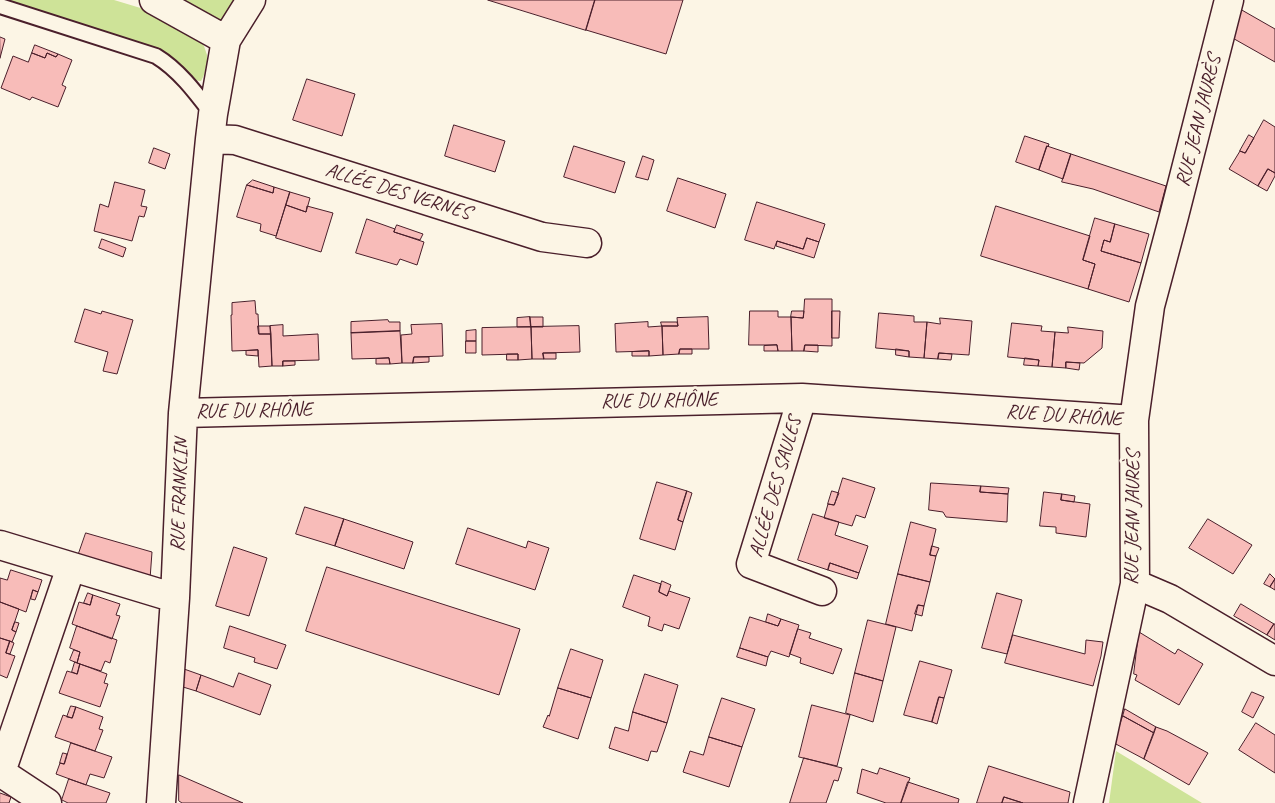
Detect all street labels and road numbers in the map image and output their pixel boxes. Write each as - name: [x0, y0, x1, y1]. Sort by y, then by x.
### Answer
- street label: RUE JEAN JAURÈS: [1171, 53, 1227, 189]
- street label: ALLÉE DES VERNES: [322, 158, 474, 226]
- street label: RUE DU RHÔNE: [601, 388, 717, 414]
- street label: RUE DU RHÔNE: [196, 398, 312, 424]
- street label: RUE DU RHÔNE: [1005, 400, 1123, 432]
- street label: ALLÉE DES SAULES: [744, 414, 808, 560]
- street label: RUE FRANKLIN: [166, 438, 194, 552]
- street label: RUE JEAN JAURÈS: [1120, 451, 1146, 585]

